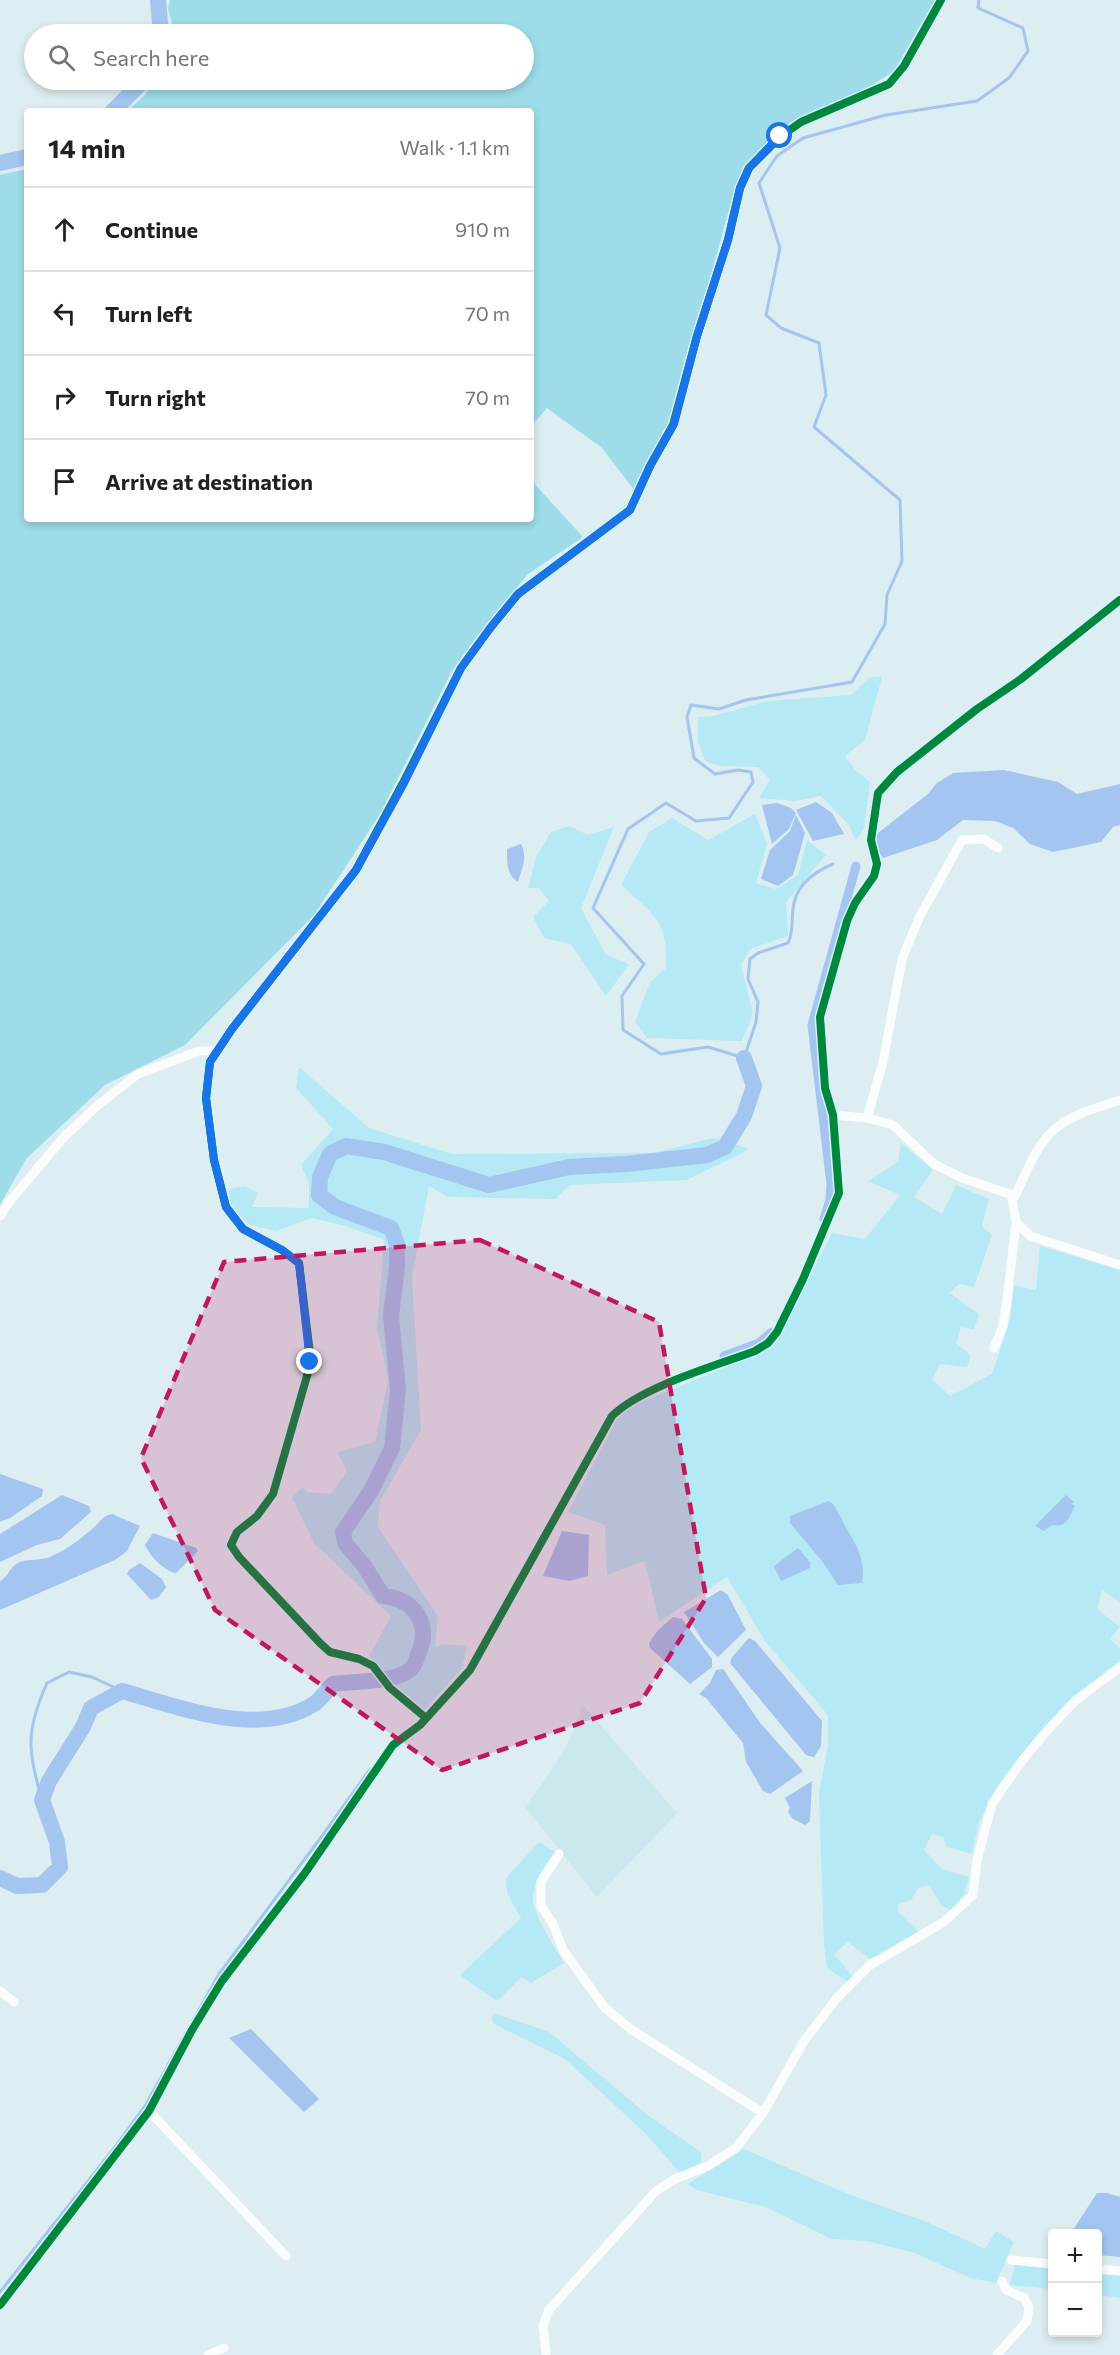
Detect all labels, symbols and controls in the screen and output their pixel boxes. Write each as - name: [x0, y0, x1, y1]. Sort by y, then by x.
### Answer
- search box: [24, 24, 534, 90]
- icon: search: [45, 41, 78, 74]
- text: Search here: [93, 44, 209, 71]
- route start: [766, 122, 792, 148]
- text: 14 min: [48, 132, 126, 163]
- text: Walk · 1.1 km: [400, 135, 510, 159]
- icon: ahead: [48, 213, 81, 246]
- text: Continue: [105, 216, 198, 243]
- text: 910 m: [455, 217, 510, 241]
- icon: left: [48, 297, 81, 330]
- text: Turn left: [105, 300, 192, 327]
- text: 70 m: [465, 301, 510, 325]
- icon: right: [48, 381, 81, 414]
- text: Turn right: [105, 384, 206, 411]
- text: 70 m: [465, 385, 510, 409]
- icon: arrive: [48, 465, 81, 498]
- text: Arrive at destination: [105, 468, 313, 495]
- route end: [296, 1348, 322, 1374]
- map controls: [1048, 2229, 1102, 2337]
- button: +: [1048, 2229, 1102, 2283]
- button: −: [1048, 2283, 1102, 2337]

